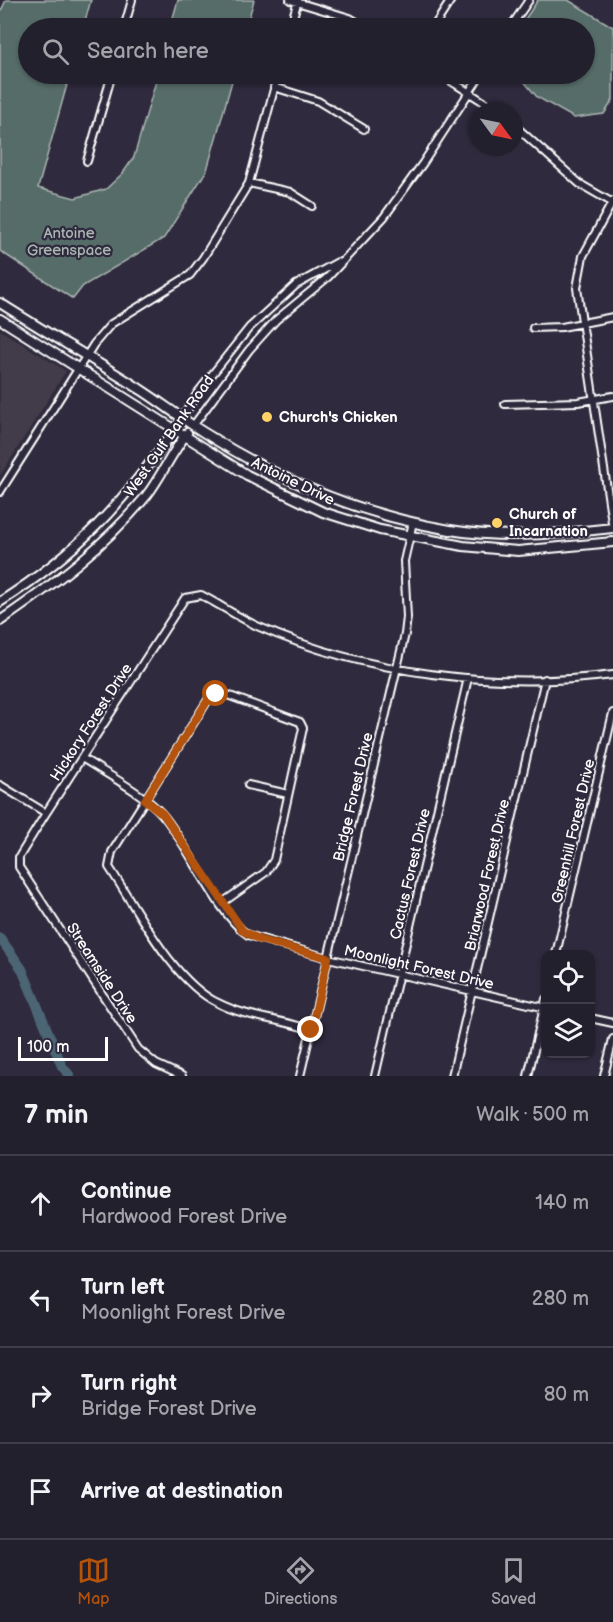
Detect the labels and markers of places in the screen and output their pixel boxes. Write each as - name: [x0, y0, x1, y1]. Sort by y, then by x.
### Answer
- place label: Church's Chicken: [279, 408, 398, 427]
- marker: Church's Chicken: [260, 410, 274, 424]
- place label: Church of Incarnation: [509, 505, 588, 541]
- marker: Church of Incarnation: [490, 516, 504, 530]

